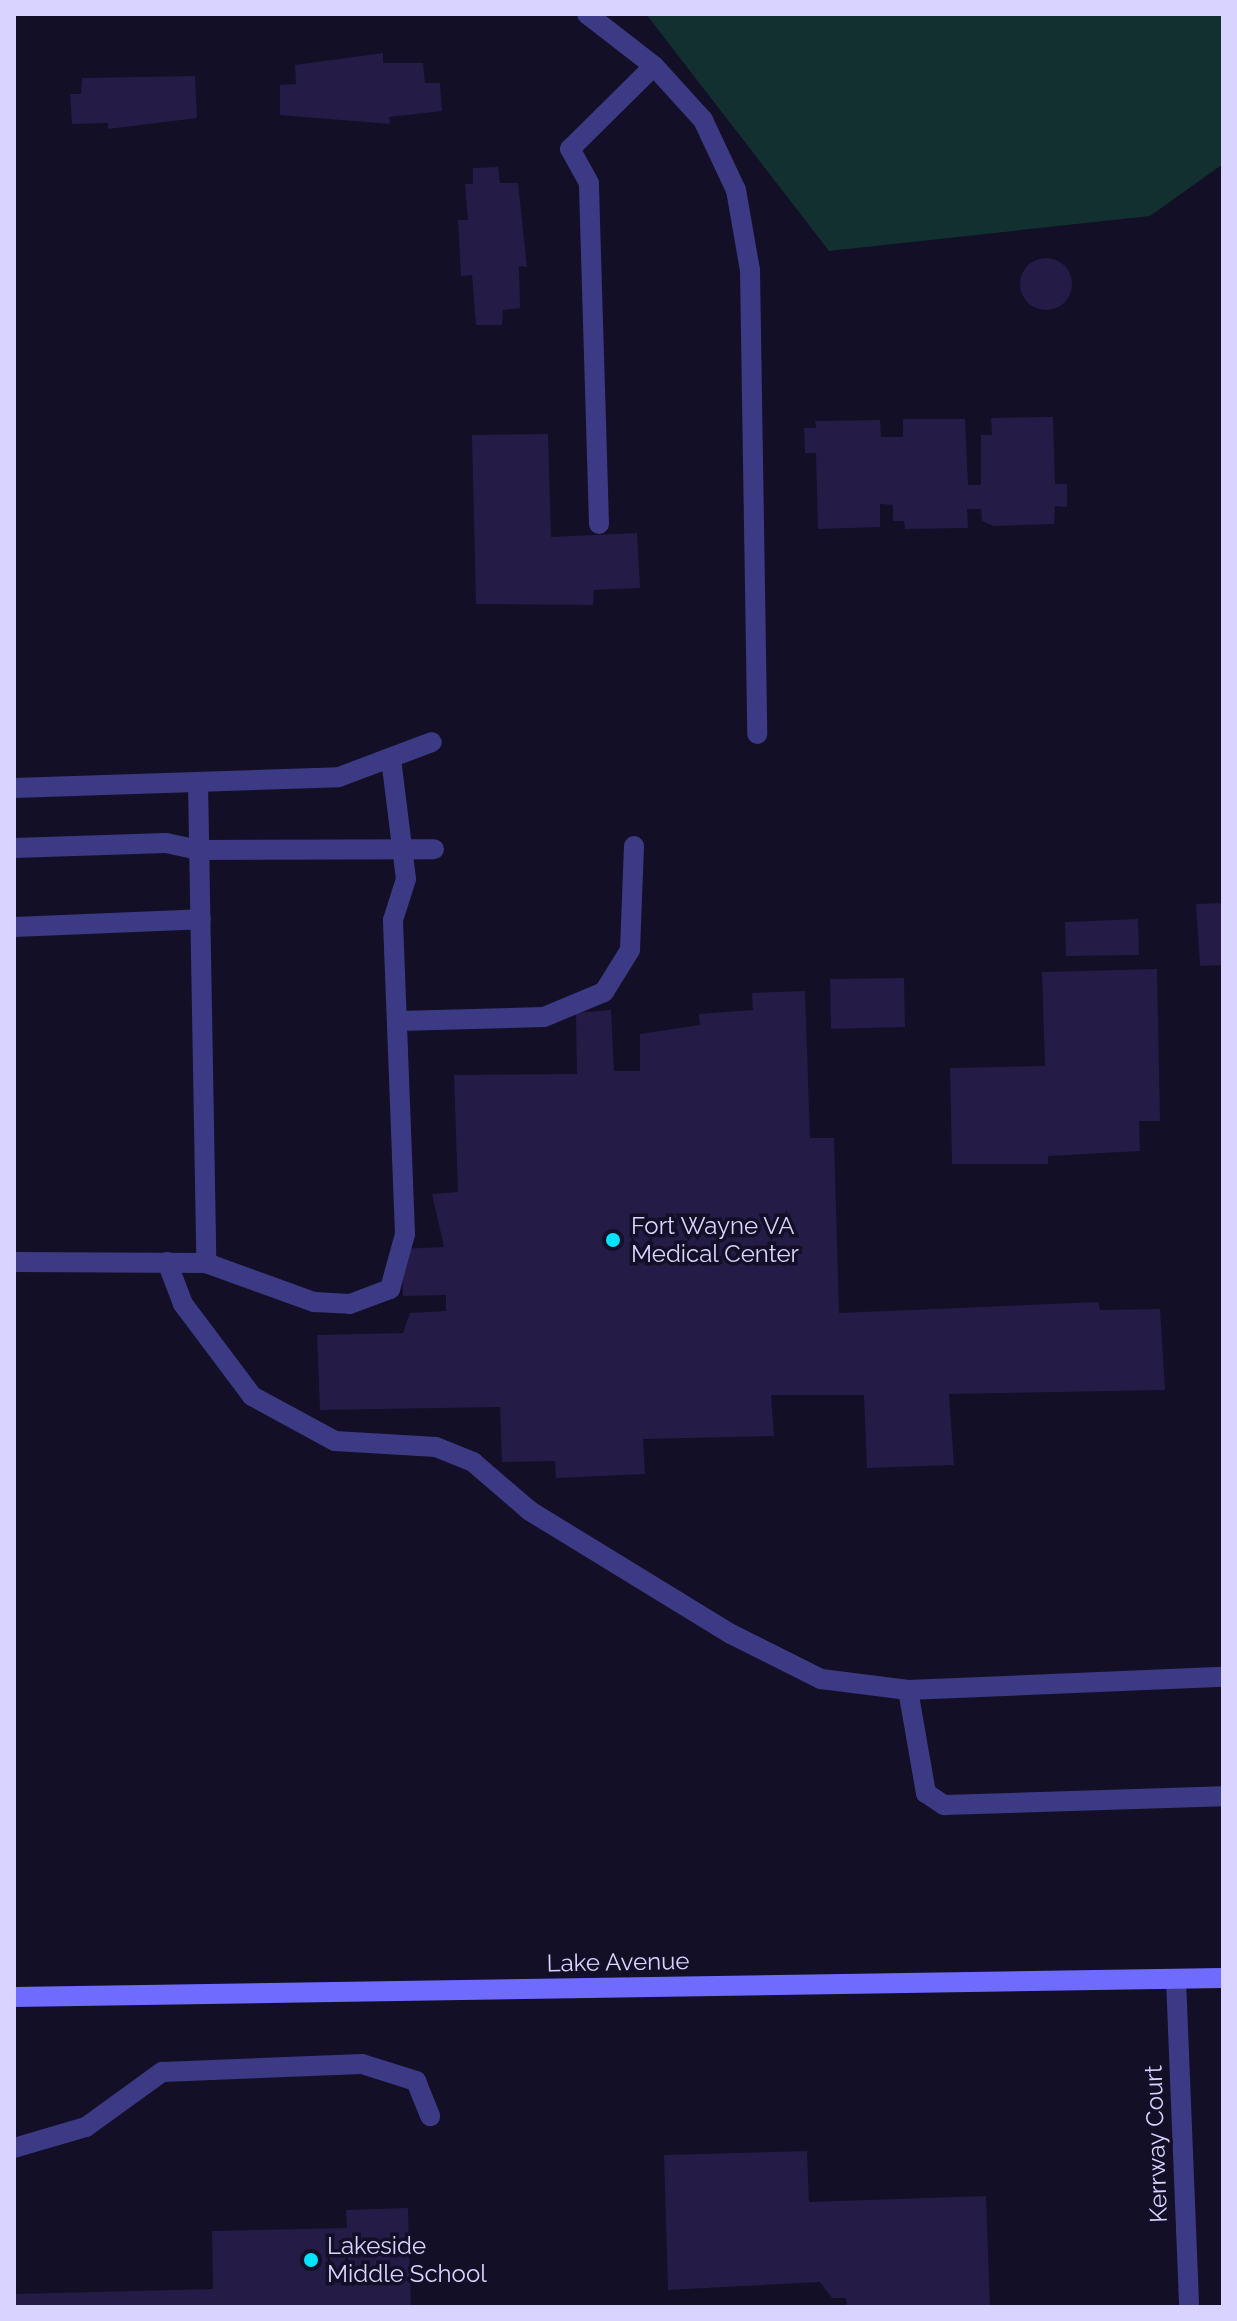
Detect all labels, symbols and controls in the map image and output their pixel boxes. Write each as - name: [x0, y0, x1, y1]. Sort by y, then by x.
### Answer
- place label: Fort Wayne VA Medical Center: [631, 1212, 800, 1268]
- marker: Fort Wayne VA Medical Center: [602, 1229, 624, 1251]
- street label: Lake Avenue: [546, 1946, 690, 1978]
- street label: Kerrway Court: [1139, 2064, 1173, 2224]
- place label: Lakeside Middle School: [327, 2232, 487, 2288]
- marker: Lakeside Middle School: [302, 2251, 320, 2269]

